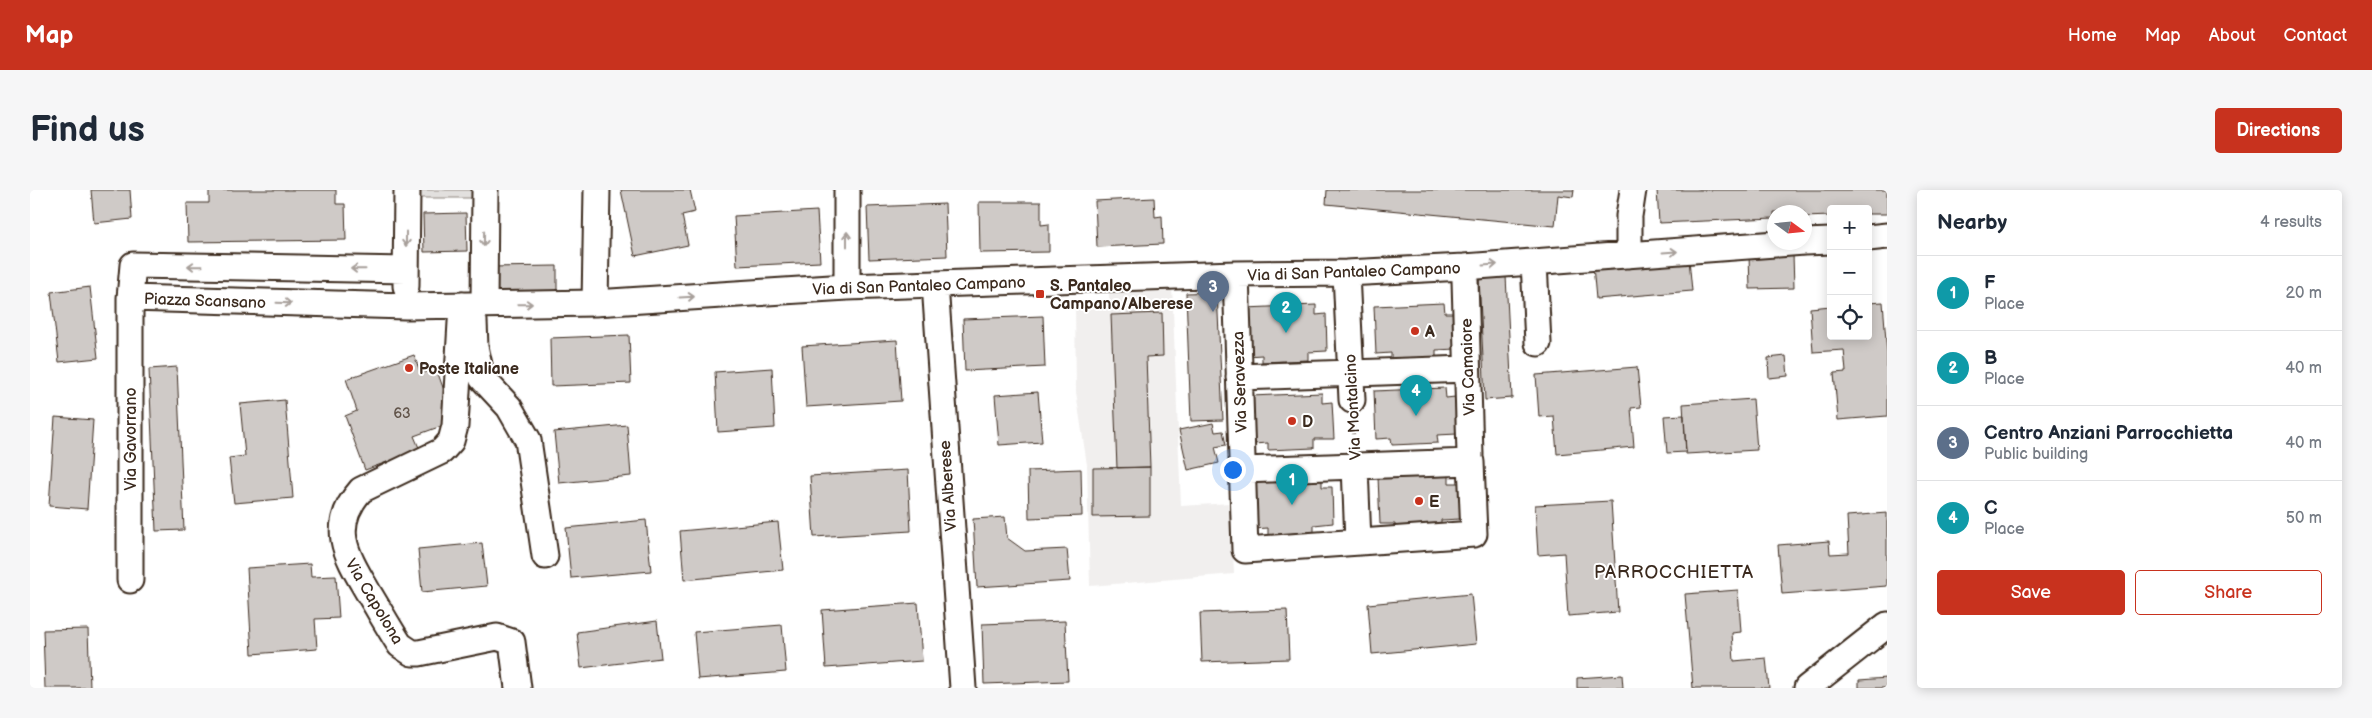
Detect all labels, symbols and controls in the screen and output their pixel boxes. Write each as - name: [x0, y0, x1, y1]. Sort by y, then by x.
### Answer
- text: Map: [25, 21, 73, 50]
- text: Home: [2068, 25, 2117, 46]
- text: Map: [2145, 25, 2181, 46]
- text: About: [2209, 25, 2256, 46]
- text: Contact: [2284, 25, 2347, 46]
- button: Directions: [2215, 108, 2342, 153]
- text: Find us: [30, 109, 145, 152]
- north arrow: [1767, 205, 1812, 250]
- map controls: [1827, 205, 1872, 340]
- button: +: [1827, 205, 1872, 250]
- text: Nearby: [1937, 210, 2007, 235]
- text: 4 results: [2260, 213, 2322, 232]
- one-way arrow: [401, 230, 411, 246]
- one-way arrow: [479, 230, 489, 246]
- one-way arrow: [842, 231, 852, 247]
- one-way arrow: [1662, 248, 1678, 257]
- button: −: [1827, 250, 1872, 295]
- street label: Via di San Pantaleo Campano: [1247, 259, 1461, 286]
- one-way arrow: [1482, 261, 1498, 270]
- one-way arrow: [187, 262, 203, 271]
- one-way arrow: [350, 265, 366, 274]
- pin: 3: [1197, 271, 1229, 312]
- text: F: [1984, 272, 1995, 295]
- street label: Via di San Pantaleo Campano: [812, 273, 1026, 300]
- place label: S. Pantaleo Campano/Alberese: [1050, 277, 1193, 314]
- text: 1: [1950, 284, 1956, 303]
- text: 20 m: [2286, 284, 2322, 303]
- marker: S. Pantaleo Campano/Alberese: [1034, 288, 1046, 300]
- street label: Piazza Scansano: [143, 290, 266, 313]
- one-way arrow: [679, 292, 695, 302]
- pin: 2: [1270, 292, 1302, 333]
- button: locate: [1827, 295, 1872, 340]
- text: Place: [1984, 295, 2025, 314]
- one-way arrow: [275, 298, 291, 307]
- one-way arrow: [516, 299, 533, 309]
- street label: Via Camaiore: [1457, 317, 1480, 416]
- place label: A: [1424, 323, 1435, 342]
- marker: A: [1409, 325, 1421, 337]
- street label: Via Seravezza: [1229, 331, 1252, 433]
- text: B: [1984, 347, 1997, 370]
- street label: Via Montalcino: [1341, 353, 1366, 460]
- text: 2: [1948, 359, 1958, 378]
- text: 40 m: [2285, 359, 2322, 378]
- place label: Poste Italiane: [419, 360, 519, 379]
- marker: Poste Italiane: [403, 362, 415, 374]
- text: Place: [1984, 370, 2025, 389]
- pin: 4: [1400, 375, 1432, 416]
- street label: Via Gavorrano: [122, 387, 141, 491]
- house number: 63: [393, 405, 411, 422]
- place label: D: [1302, 413, 1313, 432]
- marker: D: [1286, 415, 1298, 427]
- text: Centro Anziani Parrocchietta: [1984, 422, 2233, 445]
- text: 3: [1948, 434, 1958, 453]
- text: 40 m: [2285, 434, 2322, 453]
- street label: Via Alberese: [936, 439, 961, 532]
- text: Public building: [1984, 445, 2088, 464]
- your location: [1220, 457, 1246, 483]
- pin: 1: [1276, 464, 1308, 505]
- place label: E: [1429, 493, 1439, 512]
- marker: E: [1413, 495, 1425, 507]
- text: C: [1984, 497, 1998, 520]
- text: 4: [1948, 509, 1958, 528]
- text: 50 m: [2286, 509, 2322, 528]
- text: Place: [1984, 520, 2025, 539]
- street label: Via Capolona: [341, 556, 407, 648]
- district label: PARROCCHIETTA: [1594, 562, 1754, 583]
- button: Save: [1937, 570, 2125, 615]
- button: Share: [2135, 570, 2322, 615]

